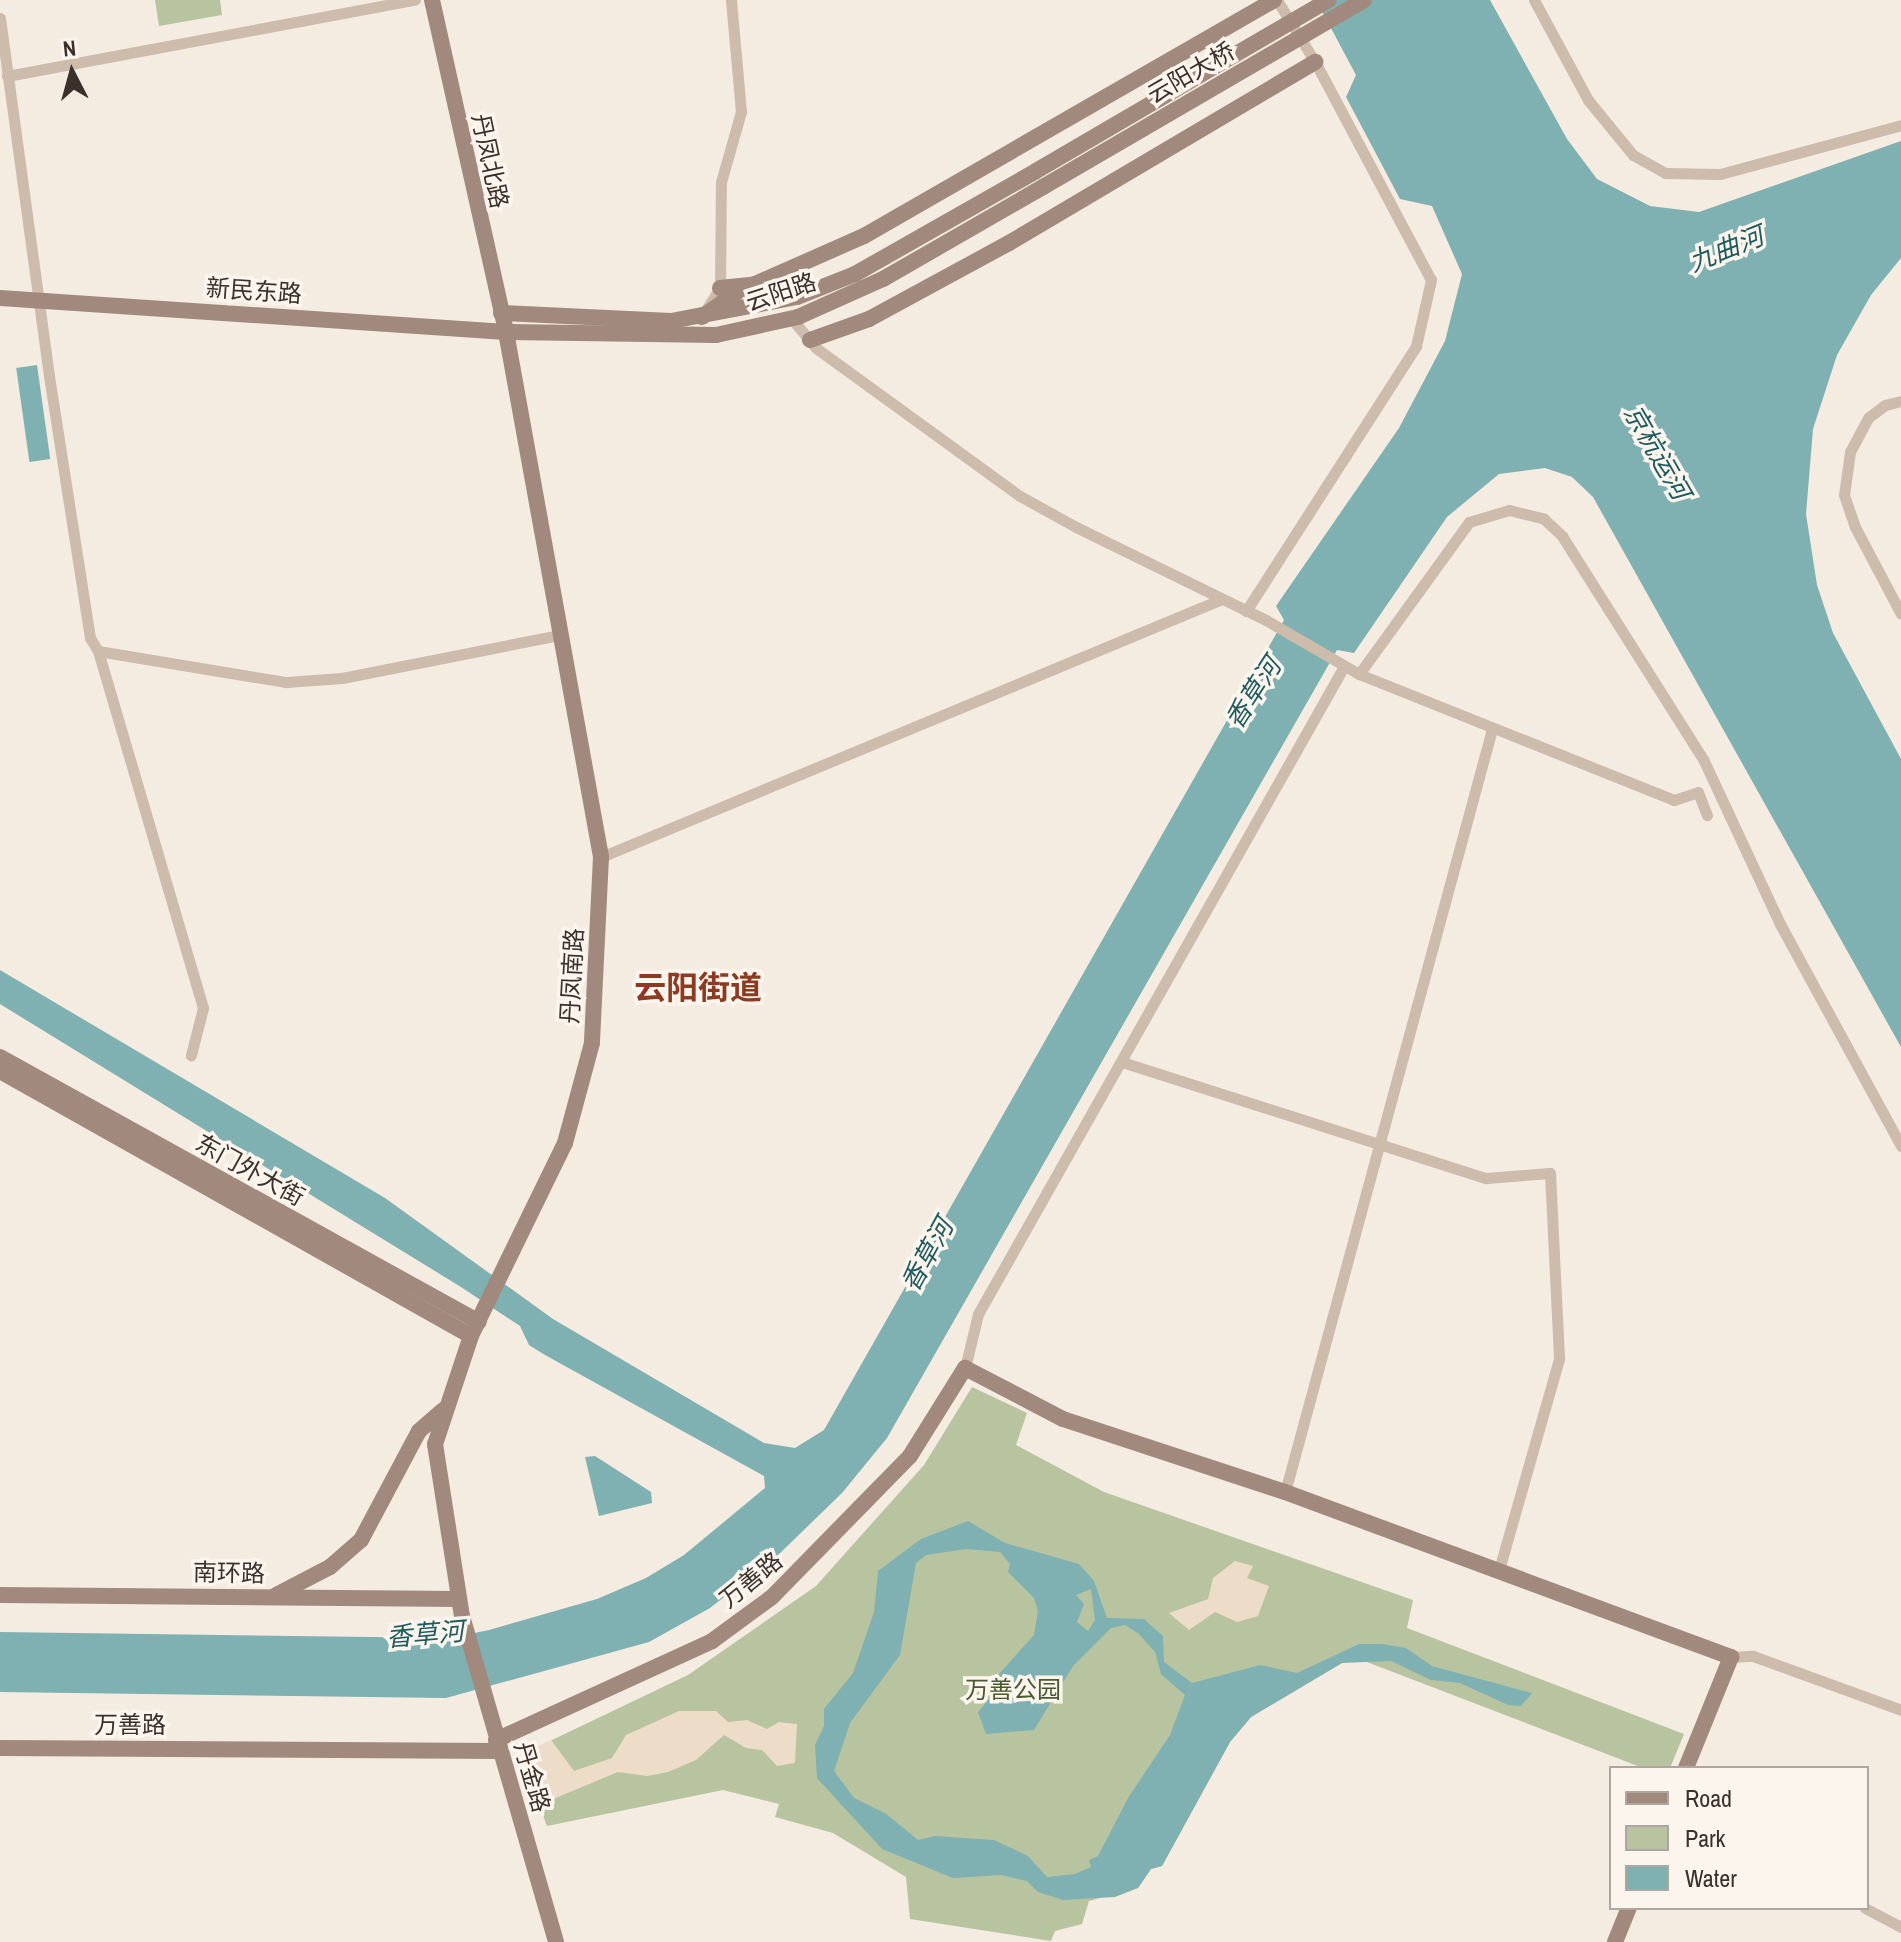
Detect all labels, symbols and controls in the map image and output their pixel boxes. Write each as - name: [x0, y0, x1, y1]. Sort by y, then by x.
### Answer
- north arrow: [32, 32, 112, 112]
- text: N: [61, 33, 78, 64]
- street label: 云阳大桥: [1142, 37, 1240, 109]
- street label: 丹凤北路: [466, 111, 514, 211]
- water label: 九曲河: [1684, 220, 1768, 278]
- street label: 云阳路: [742, 267, 820, 317]
- street label: 新民东路: [205, 273, 303, 309]
- water label: 京杭运河: [1617, 399, 1697, 505]
- water label: 香草河: [1219, 652, 1287, 734]
- street label: 丹凤南路: [555, 927, 589, 1025]
- district label: 云阳街道: [634, 969, 762, 1007]
- street label: 东门外大街: [191, 1128, 309, 1212]
- water label: 香草河: [894, 1213, 960, 1297]
- street label: 万善路: [714, 1546, 788, 1614]
- street label: 南环路: [193, 1558, 265, 1588]
- water label: 香草河: [385, 1615, 465, 1653]
- park label: 万善公园: [965, 1676, 1061, 1704]
- street label: 万善路: [94, 1711, 166, 1739]
- street label: 丹金路: [508, 1738, 556, 1816]
- legend: [1609, 1766, 1869, 1910]
- text: Road: [1685, 1782, 1732, 1814]
- text: Park: [1685, 1822, 1725, 1854]
- text: Water: [1685, 1862, 1737, 1894]

